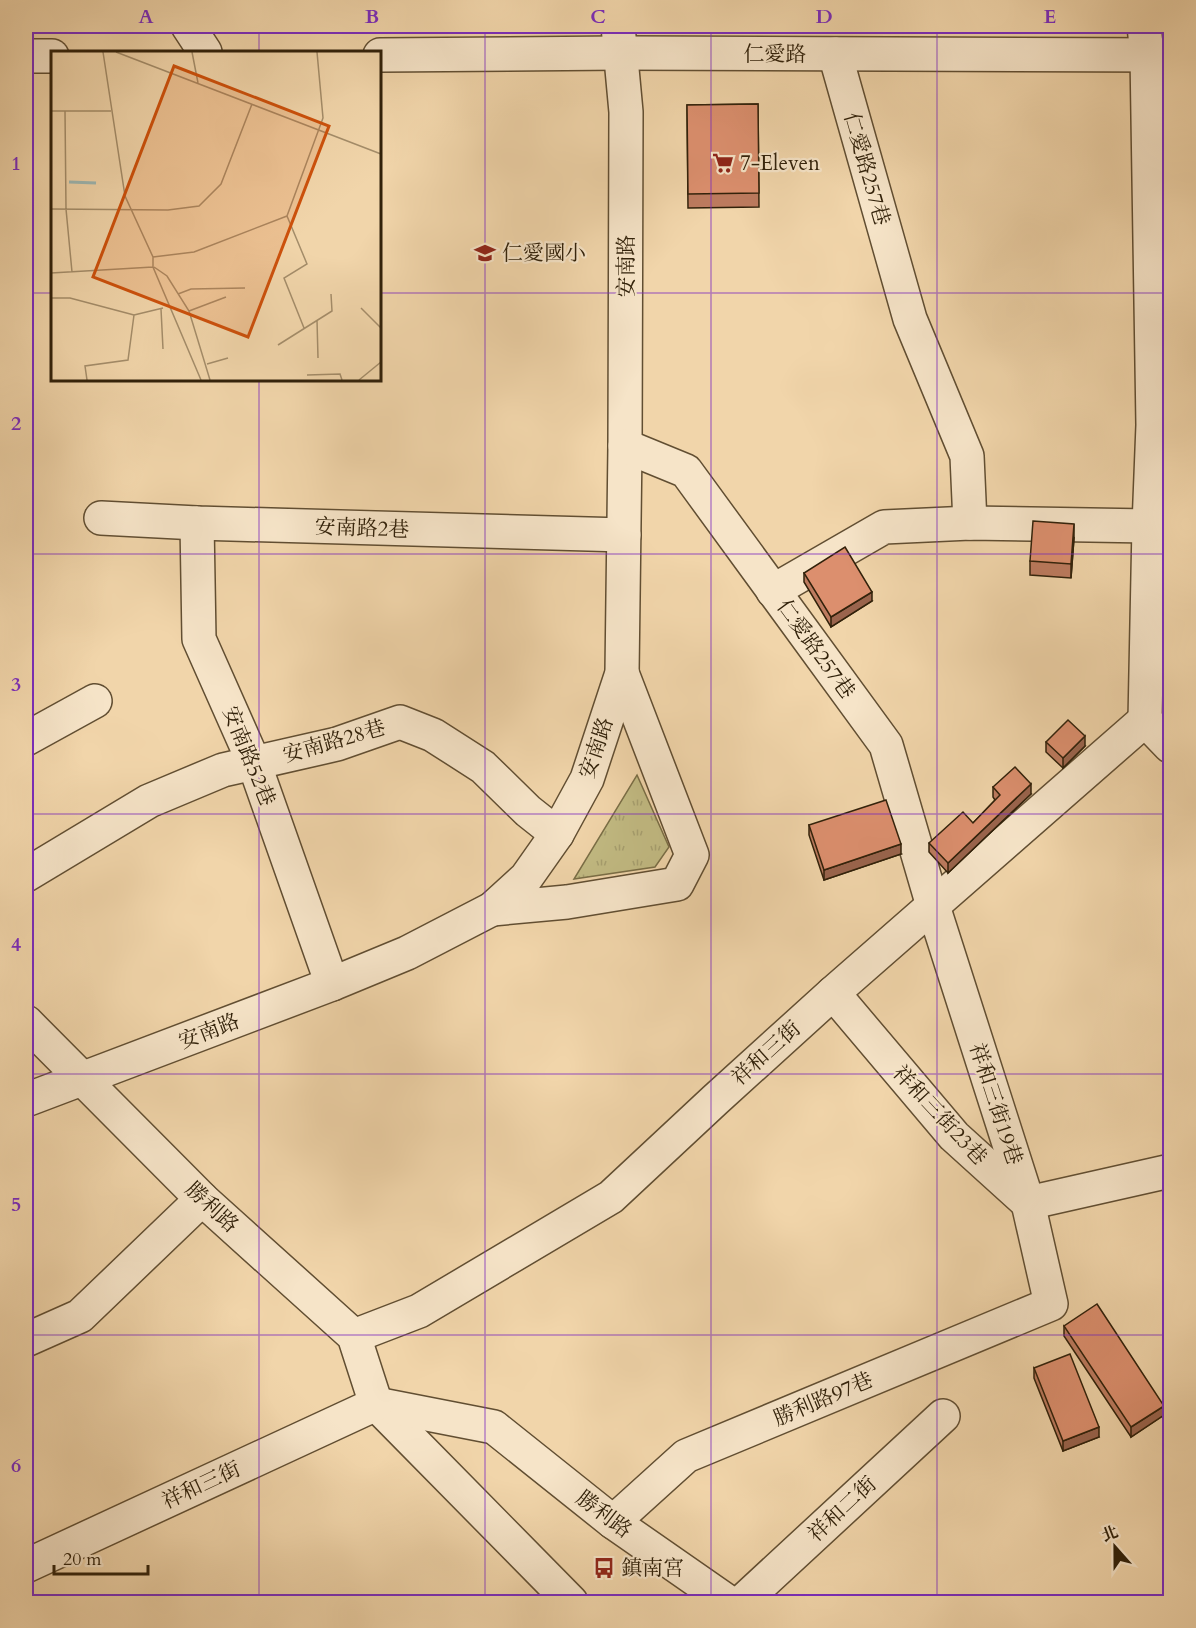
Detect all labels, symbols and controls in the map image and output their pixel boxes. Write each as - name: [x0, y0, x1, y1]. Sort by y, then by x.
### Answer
- text: A: [138, 3, 154, 30]
- text: B: [365, 3, 379, 30]
- text: C: [590, 3, 606, 30]
- text: D: [815, 3, 833, 30]
- text: E: [1044, 3, 1056, 30]
- street label: 仁愛路: [744, 40, 807, 69]
- inset map: [51, 51, 381, 381]
- street label: 仁愛路257巷: [837, 109, 896, 229]
- place label: 7-Eleven: [740, 149, 820, 178]
- text: 1: [11, 150, 21, 177]
- supermarket icon: 7-Eleven: [711, 151, 735, 175]
- street label: 安南路: [612, 235, 641, 298]
- place label: 仁愛國小: [502, 239, 586, 268]
- school or university icon: 仁愛國小: [473, 241, 497, 265]
- text: 2: [11, 410, 21, 437]
- street label: 安南路2巷: [314, 512, 410, 545]
- street label: 仁愛路257巷: [770, 594, 862, 705]
- text: 3: [11, 671, 21, 698]
- street label: 安南路52巷: [215, 702, 282, 811]
- street label: 安南路28巷: [279, 713, 389, 770]
- street label: 安南路: [573, 714, 620, 783]
- text: 4: [11, 931, 21, 958]
- street label: 安南路: [175, 1007, 244, 1056]
- street label: 祥和三街: [725, 1014, 807, 1092]
- street label: 祥和三街19巷: [962, 1040, 1029, 1169]
- street label: 祥和三街23巷: [886, 1059, 993, 1171]
- street label: 勝利路: [179, 1175, 245, 1239]
- text: 5: [11, 1191, 21, 1218]
- street label: 勝利路97巷: [769, 1365, 877, 1433]
- text: 6: [11, 1452, 21, 1479]
- street label: 祥和三街: [157, 1455, 245, 1516]
- street label: 祥和二街: [802, 1470, 883, 1549]
- street label: 勝利路: [570, 1484, 638, 1545]
- north arrow: [1085, 1517, 1145, 1577]
- text: 北: [1099, 1521, 1121, 1547]
- scale bar: [54, 1538, 148, 1576]
- text: 20 m: [63, 1547, 102, 1572]
- place label: 鎮南宮: [621, 1554, 684, 1583]
- bus stop icon: 鎮南宮: [592, 1556, 616, 1580]

